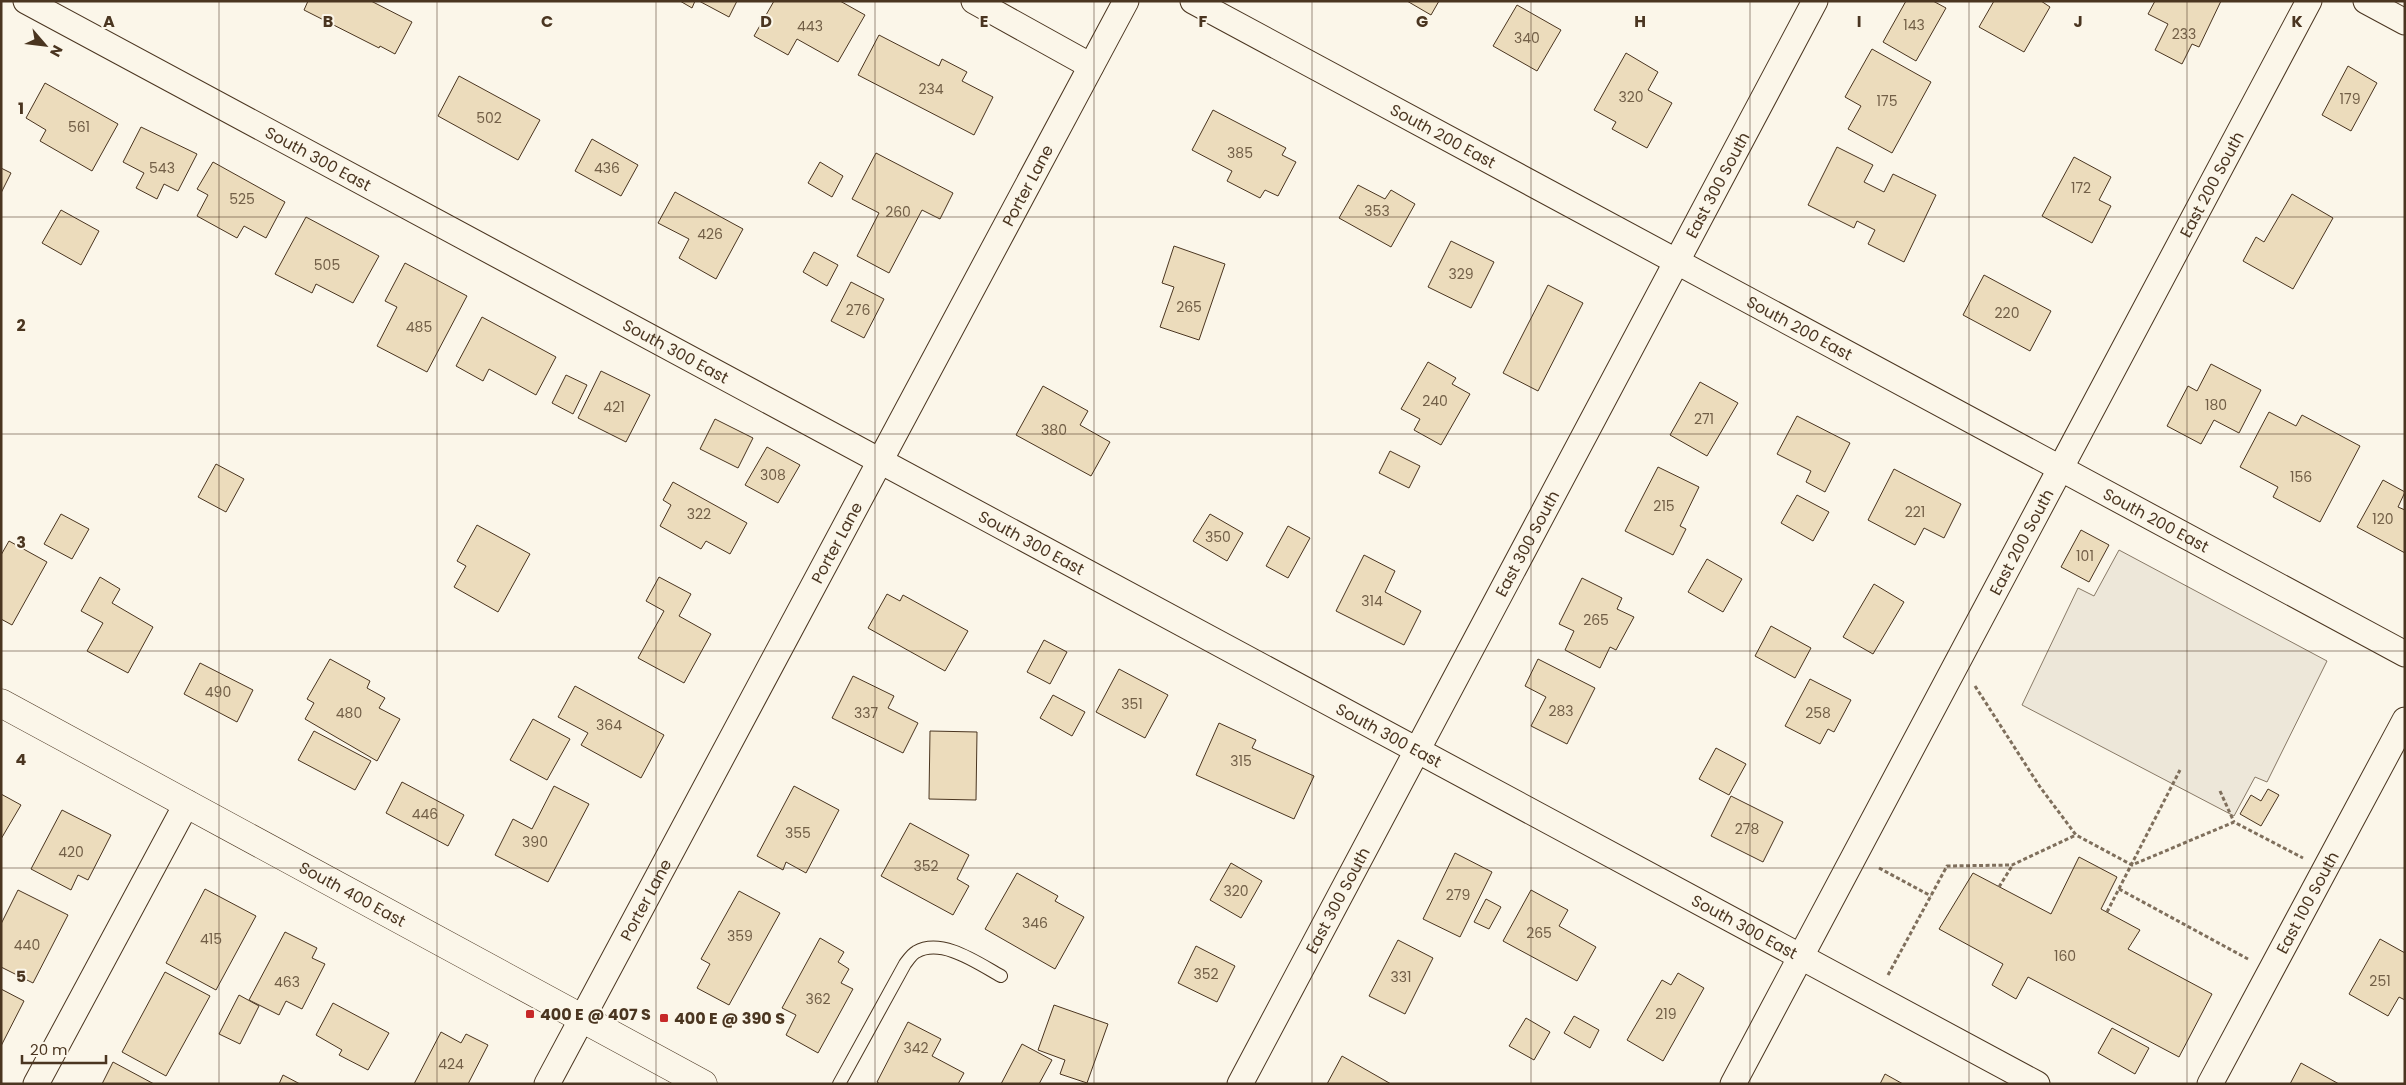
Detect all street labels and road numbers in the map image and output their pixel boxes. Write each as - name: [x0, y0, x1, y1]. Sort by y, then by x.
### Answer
- street label: South 200 East: [1386, 98, 1500, 174]
- street label: South 300 East: [261, 120, 376, 196]
- street label: East 200 South: [2174, 127, 2249, 241]
- street label: East 300 South: [1680, 128, 1755, 242]
- street label: Porter Lane: [996, 140, 1059, 230]
- street label: South 200 East: [1743, 290, 1857, 366]
- street label: South 300 East: [619, 313, 733, 389]
- street label: South 200 East: [2099, 482, 2213, 558]
- street label: East 200 South: [1984, 485, 2059, 599]
- street label: East 300 South: [1489, 486, 1565, 601]
- street label: Porter Lane: [805, 498, 868, 587]
- street label: South 300 East: [974, 505, 1089, 581]
- street label: South 300 East: [1332, 697, 1446, 773]
- street label: East 300 South: [1300, 843, 1375, 958]
- street label: East 100 South: [2270, 847, 2344, 958]
- street label: Porter Lane: [614, 855, 677, 945]
- street label: South 400 East: [295, 856, 410, 932]
- street label: South 300 East: [1688, 889, 1802, 965]

